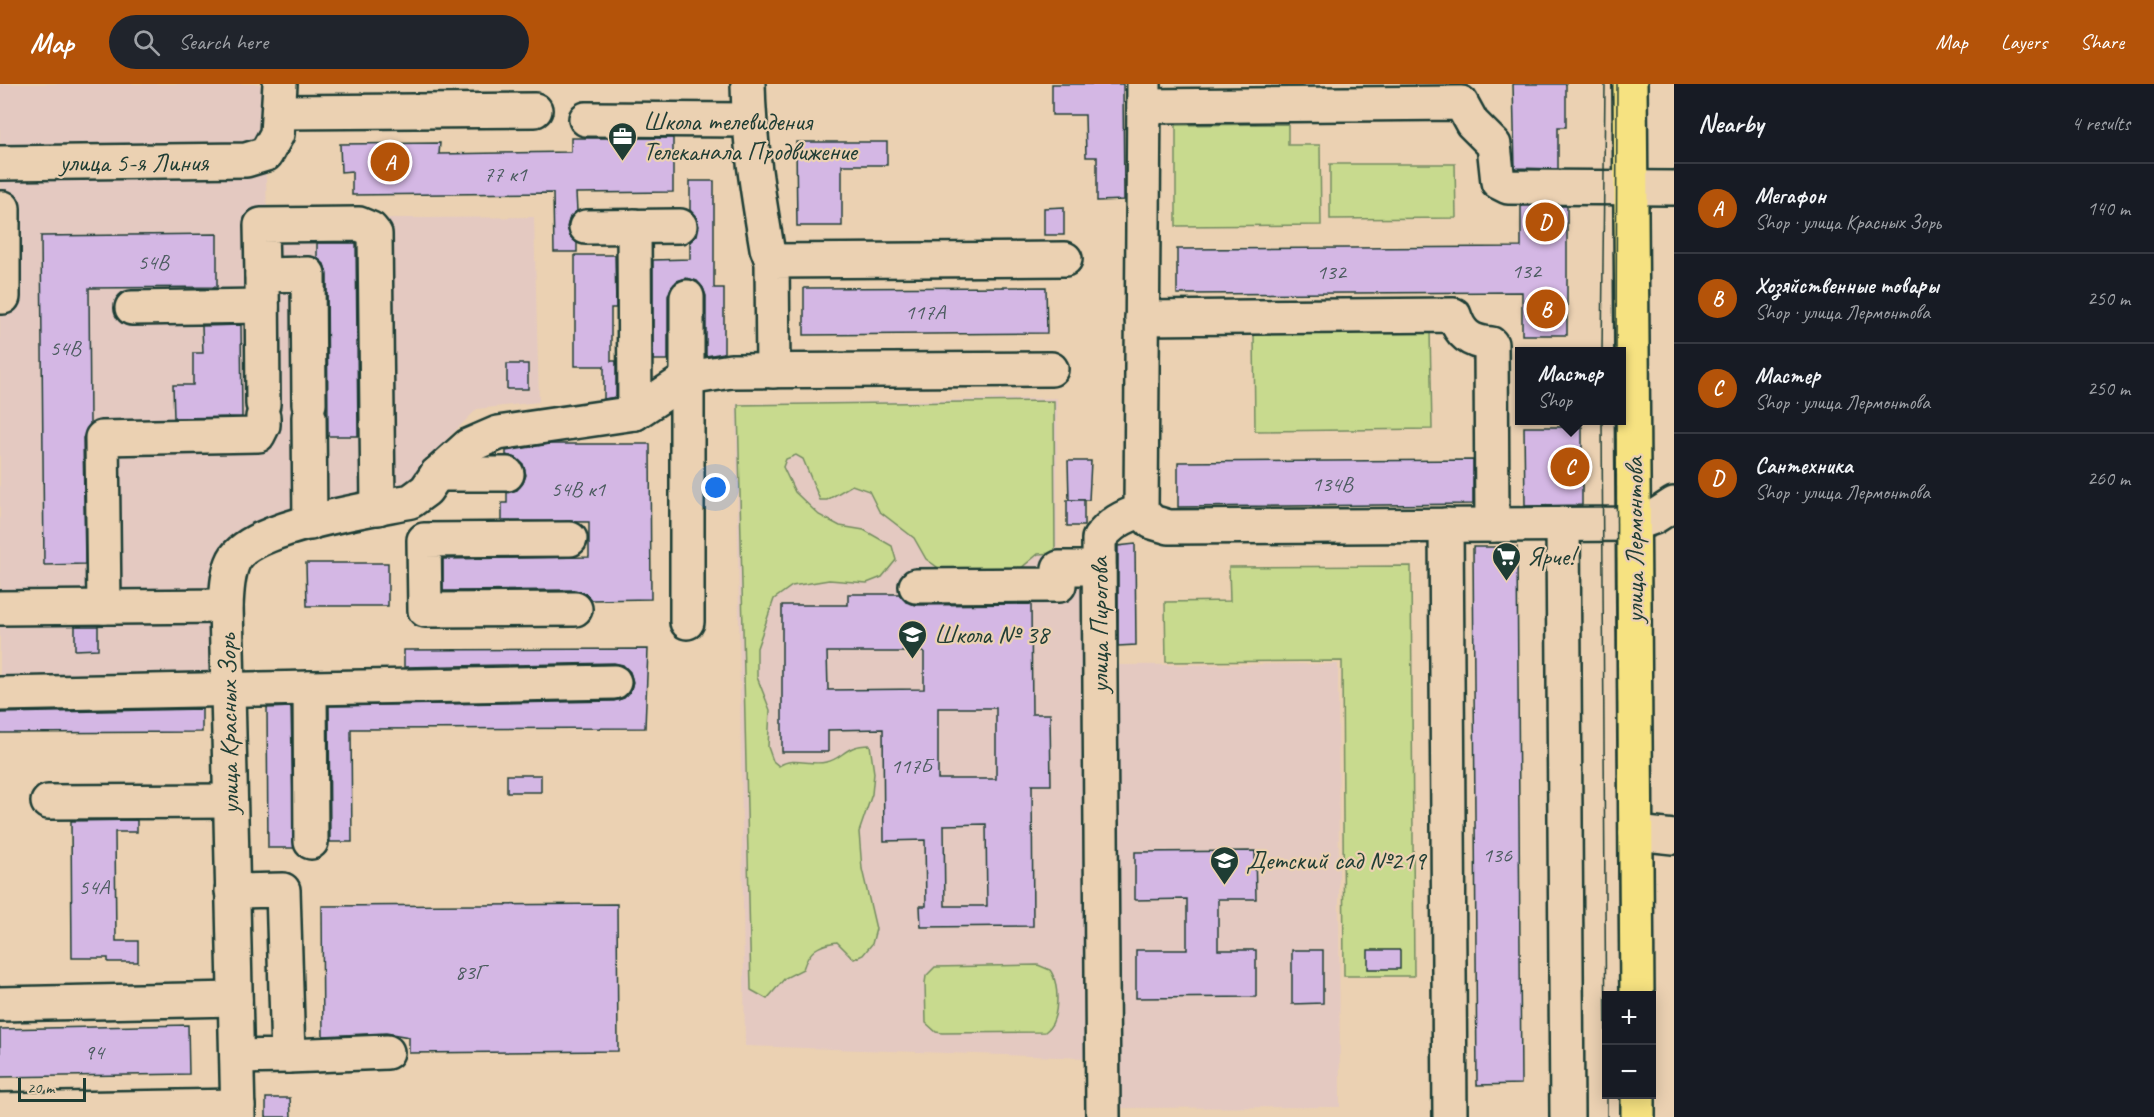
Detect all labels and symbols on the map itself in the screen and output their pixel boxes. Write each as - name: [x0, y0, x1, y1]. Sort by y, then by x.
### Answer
- place label: Школа телевидения Телеканала Продвижение: [643, 105, 859, 168]
- office icon: Школа телевидения Телеканала Продвижение: [606, 120, 638, 162]
- pin: A: [370, 140, 410, 184]
- street label: улица 5-я Линия: [58, 146, 210, 179]
- house number: 77 к1: [483, 160, 528, 188]
- pin: D: [1526, 200, 1564, 244]
- house number: 54В: [137, 248, 170, 276]
- house number: 132: [1511, 257, 1543, 285]
- house number: 132: [1316, 258, 1348, 286]
- pin: B: [1526, 286, 1566, 332]
- house number: 117А: [905, 298, 946, 326]
- house number: 54В: [49, 334, 82, 362]
- pin: C: [1550, 444, 1590, 490]
- street label: улица Лермонтова: [1618, 455, 1651, 625]
- house number: 134В: [1312, 470, 1354, 498]
- your location: [701, 473, 730, 502]
- house number: 54В к1: [551, 475, 606, 503]
- supermarket icon: Ярче!: [1490, 540, 1522, 582]
- place label: Ярче!: [1527, 540, 1580, 573]
- street label: улица Пирогова: [1083, 555, 1116, 695]
- school or university icon: Школа № 38: [897, 618, 929, 660]
- place label: Школа № 38: [934, 618, 1051, 651]
- street label: улица Красных Зорь: [210, 632, 247, 816]
- house number: 117Б: [891, 752, 935, 780]
- house number: 136: [1482, 841, 1513, 869]
- school or university icon: Детский сад №219: [1209, 844, 1241, 886]
- place label: Детский сад №219: [1246, 844, 1428, 877]
- house number: 54А: [79, 873, 110, 901]
- house number: 83Г: [455, 958, 490, 986]
- house number: 94: [84, 1038, 106, 1066]
- scale bar: [18, 1075, 86, 1102]

